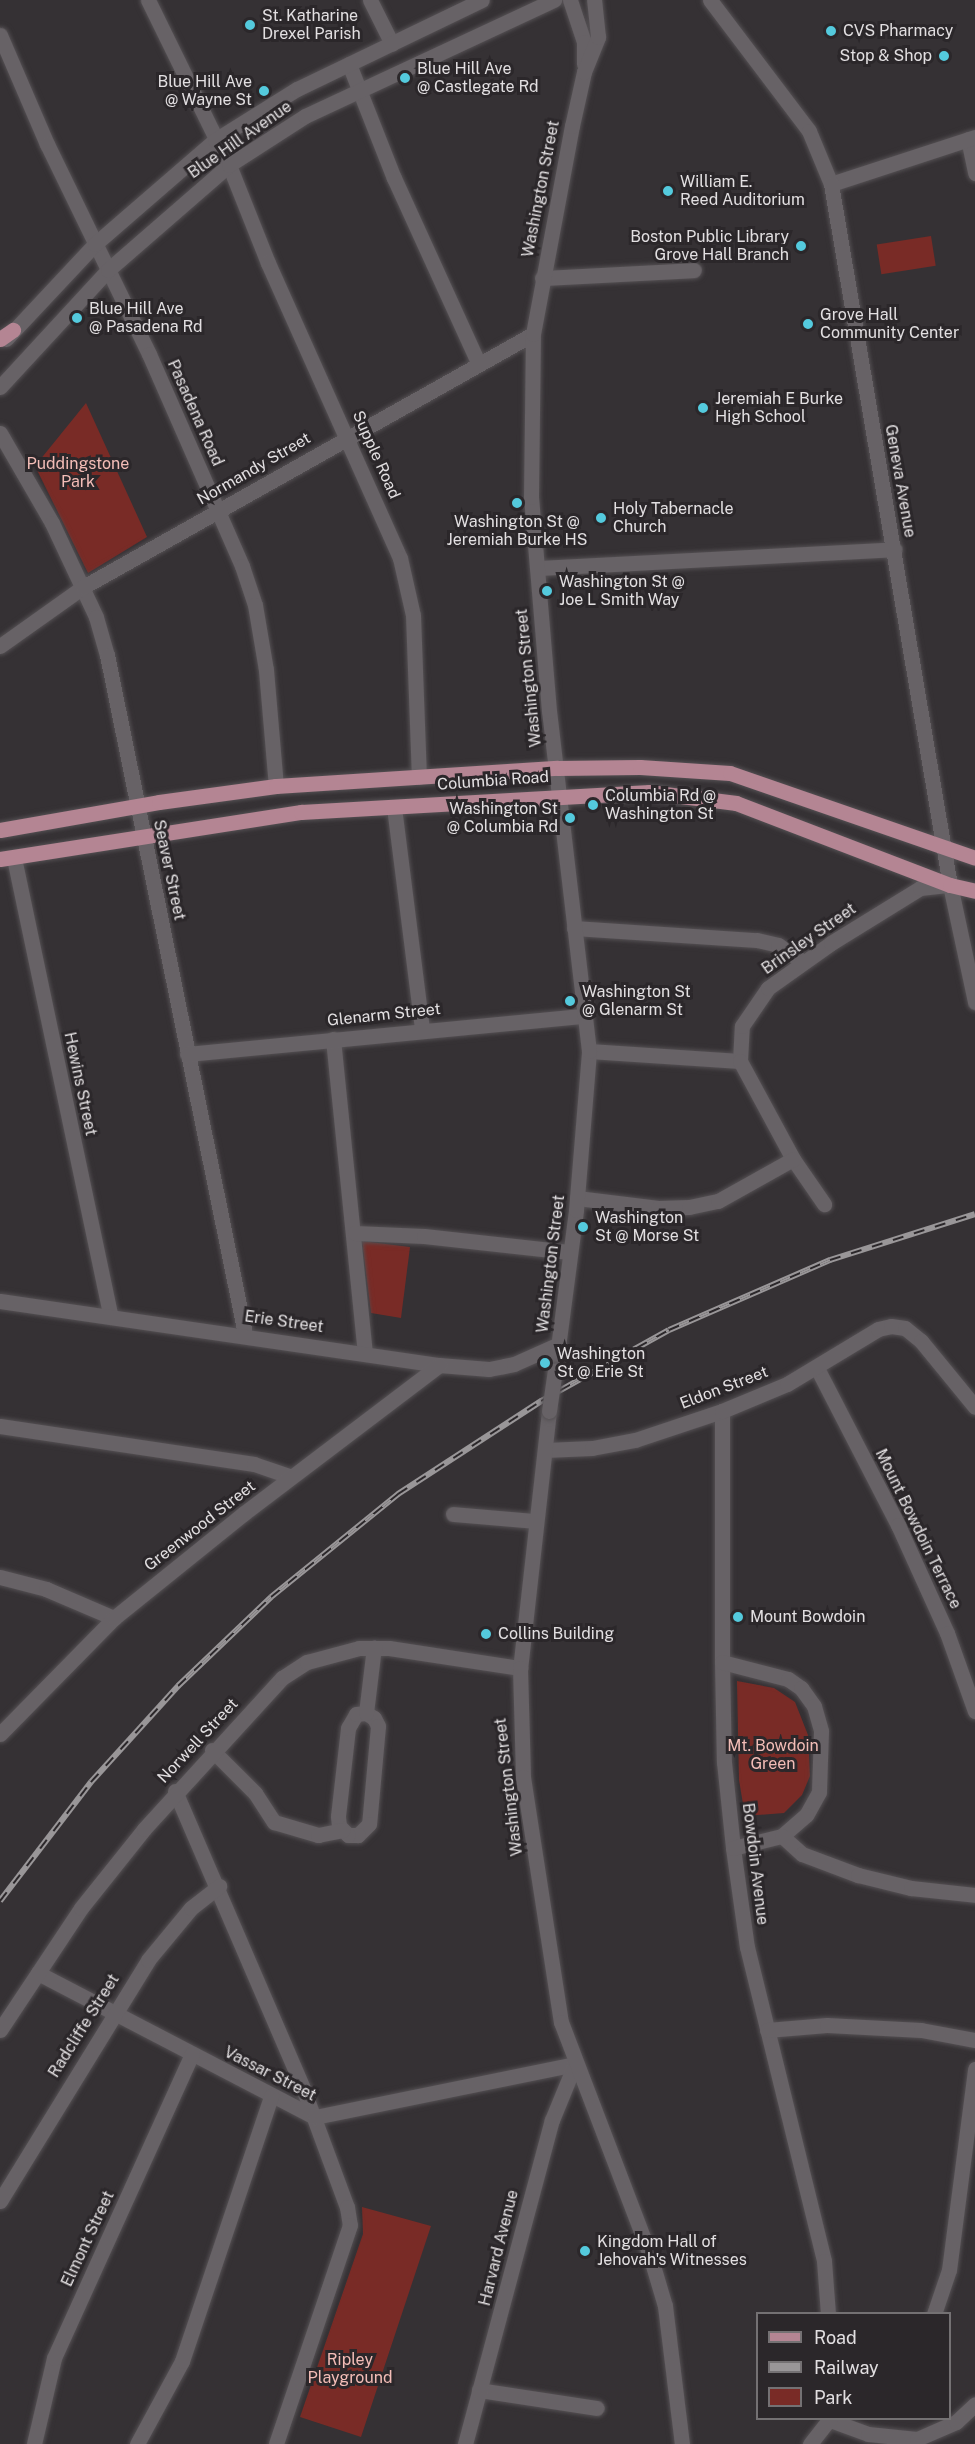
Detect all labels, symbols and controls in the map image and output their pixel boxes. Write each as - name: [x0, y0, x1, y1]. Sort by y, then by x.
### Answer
- place label: St. Katharine Drexel Parish: [262, 6, 361, 44]
- marker: St. Katharine Drexel Parish: [243, 18, 257, 32]
- place label: CVS Pharmacy: [843, 21, 953, 41]
- marker: CVS Pharmacy: [824, 24, 838, 38]
- place label: Stop & Shop: [839, 46, 932, 66]
- marker: Stop & Shop: [937, 49, 951, 63]
- place label: Blue Hill Ave @ Castlegate Rd: [417, 59, 539, 97]
- marker: Blue Hill Ave @ Castlegate Rd: [398, 71, 412, 85]
- place label: Blue Hill Ave @ Wayne St: [157, 72, 252, 110]
- marker: Blue Hill Ave @ Wayne St: [257, 84, 271, 98]
- street label: Blue Hill Avenue: [184, 97, 296, 183]
- street label: Washington Street: [518, 119, 564, 259]
- place label: William E. Reed Auditorium: [680, 172, 805, 210]
- marker: William E. Reed Auditorium: [661, 184, 675, 198]
- place label: Boston Public Library Grove Hall Branch: [630, 227, 789, 265]
- marker: Boston Public Library Grove Hall Branch: [794, 239, 808, 253]
- place label: Blue Hill Ave @ Pasadena Rd: [89, 299, 203, 337]
- place label: Grove Hall Community Center: [820, 305, 959, 343]
- marker: Blue Hill Ave @ Pasadena Rd: [70, 311, 84, 325]
- marker: Grove Hall Community Center: [801, 317, 815, 331]
- street label: Pasadena Road: [163, 357, 227, 469]
- place label: Jeremiah E Burke High School: [715, 389, 843, 427]
- marker: Jeremiah E Burke High School: [696, 401, 710, 415]
- street label: Supple Road: [348, 408, 404, 502]
- street label: Geneva Avenue: [881, 423, 919, 539]
- street label: Normandy Street: [194, 429, 314, 509]
- park label: Puddingstone Park: [27, 454, 129, 492]
- marker: Washington St @ Jeremiah Burke HS: [510, 496, 524, 510]
- place label: Holy Tabernacle Church: [613, 499, 734, 537]
- marker: Holy Tabernacle Church: [594, 511, 608, 525]
- place label: Washington St @ Jeremiah Burke HS: [446, 512, 588, 550]
- place label: Washington St @ Joe L Smith Way: [559, 572, 685, 610]
- marker: Washington St @ Joe L Smith Way: [540, 584, 554, 598]
- street label: Washington Street: [512, 608, 546, 748]
- street label: Columbia Road: [436, 768, 550, 794]
- place label: Columbia Rd @ Washington St: [605, 786, 716, 824]
- marker: Columbia Rd @ Washington St: [586, 798, 600, 812]
- place label: Washington St @ Columbia Rd: [447, 799, 558, 837]
- marker: Washington St @ Columbia Rd: [563, 811, 577, 825]
- street label: Seaver Street: [149, 818, 189, 922]
- street label: Brinsley Street: [758, 899, 860, 979]
- place label: Washington St @ Glenarm St: [582, 982, 691, 1020]
- marker: Washington St @ Glenarm St: [563, 994, 577, 1008]
- street label: Glenarm Street: [326, 999, 442, 1031]
- street label: Hewins Street: [60, 1030, 100, 1138]
- street label: Washington Street: [533, 1194, 569, 1334]
- place label: Washington St @ Morse St: [595, 1208, 700, 1246]
- marker: Washington St @ Morse St: [576, 1220, 590, 1234]
- street label: Erie Street: [243, 1307, 325, 1337]
- place label: Washington St @ Erie St: [557, 1344, 645, 1382]
- marker: Washington St @ Erie St: [538, 1356, 552, 1370]
- street label: Eldon Street: [677, 1362, 771, 1414]
- street label: Mount Bowdoin Terrace: [871, 1446, 965, 1612]
- street label: Greenwood Street: [141, 1477, 259, 1575]
- place label: Mount Bowdoin: [750, 1607, 865, 1627]
- marker: Mount Bowdoin: [731, 1610, 745, 1624]
- place label: Collins Building: [498, 1624, 614, 1644]
- marker: Collins Building: [479, 1627, 493, 1641]
- street label: Norwell Street: [154, 1695, 242, 1787]
- street label: Washington Street: [491, 1717, 527, 1857]
- park label: Mt. Bowdoin Green: [727, 1736, 819, 1774]
- street label: Bowdoin Avenue: [738, 1802, 772, 1926]
- street label: Radcliffe Street: [45, 1971, 123, 2081]
- street label: Vassar Street: [221, 2043, 319, 2105]
- street label: Elmont Street: [58, 2188, 118, 2290]
- street label: Harvard Avenue: [475, 2188, 523, 2308]
- place label: Kingdom Hall of Jehovah's Witnesses: [597, 2232, 747, 2270]
- marker: Kingdom Hall of Jehovah's Witnesses: [578, 2244, 592, 2258]
- legend: [756, 2312, 951, 2420]
- text: Road: [814, 2327, 857, 2348]
- park label: Ripley Playground: [307, 2350, 393, 2388]
- text: Railway: [814, 2357, 879, 2378]
- text: Park: [814, 2387, 852, 2408]

